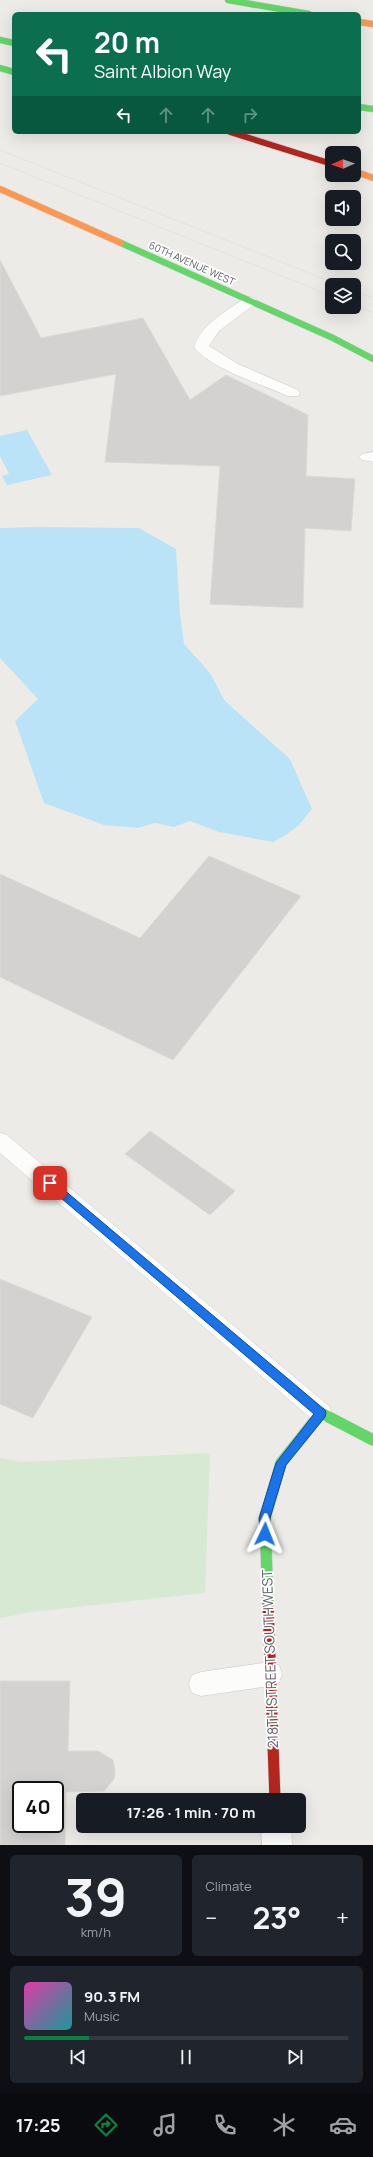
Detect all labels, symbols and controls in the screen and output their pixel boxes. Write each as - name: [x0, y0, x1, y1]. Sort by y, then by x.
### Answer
- text: 20 m: [94, 23, 160, 61]
- icon: left: [28, 28, 80, 80]
- text: Saint Albion Way: [94, 59, 231, 83]
- icon: left: [113, 104, 135, 126]
- icon: ahead: [155, 104, 177, 126]
- icon: ahead: [197, 104, 219, 126]
- icon: right: [239, 104, 261, 126]
- north arrow: [325, 146, 361, 182]
- map controls: [325, 146, 361, 314]
- button: sound: [325, 190, 361, 226]
- button: search: [325, 234, 361, 270]
- street label: 60TH AVENUE WEST: [147, 238, 237, 288]
- button: layers: [325, 278, 361, 314]
- pin: [33, 1166, 67, 1200]
- icon: arrive: [39, 1172, 61, 1194]
- position arrow: [244, 1513, 286, 1555]
- street label: 218TH STREET SOUTHWEST: [257, 1569, 282, 1749]
- speed limit sign: 40: [12, 1781, 64, 1833]
- text: 17:26 · 1 min · 70 m: [127, 1802, 255, 1823]
- text: 39: [64, 1861, 127, 1932]
- text: Climate: [206, 1877, 252, 1895]
- text: 23°: [252, 1897, 301, 1938]
- text: −: [206, 1903, 217, 1933]
- text: +: [336, 1903, 349, 1933]
- text: km/h: [81, 1923, 111, 1941]
- text: 90.3 FM: [84, 1986, 140, 2007]
- text: Music: [84, 2007, 120, 2025]
- icon: previous: [67, 2046, 89, 2068]
- icon: pause: [175, 2046, 197, 2068]
- icon: next: [284, 2046, 306, 2068]
- icon: directions: [92, 2111, 120, 2139]
- icon: music: [151, 2111, 179, 2139]
- icon: phone: [211, 2111, 239, 2139]
- icon: climate: [270, 2111, 298, 2139]
- icon: car: [329, 2111, 357, 2139]
- text: 17:25: [16, 2113, 61, 2137]

